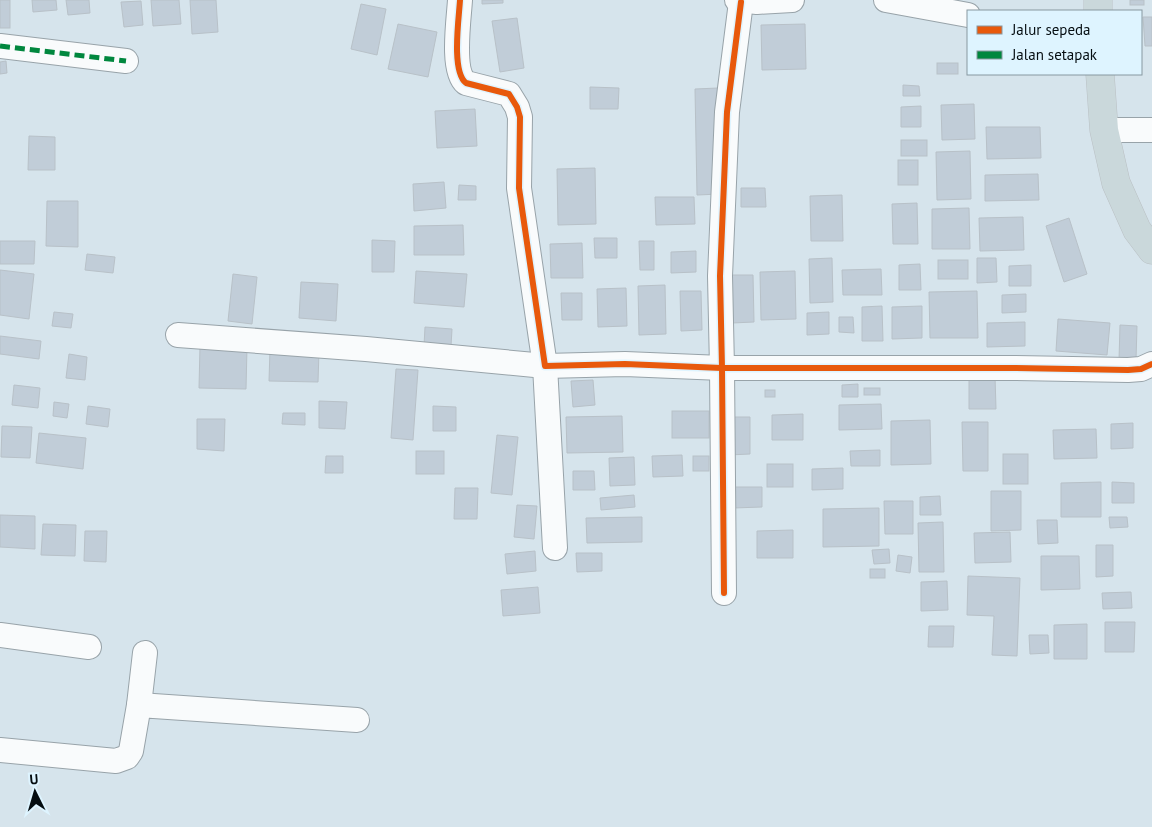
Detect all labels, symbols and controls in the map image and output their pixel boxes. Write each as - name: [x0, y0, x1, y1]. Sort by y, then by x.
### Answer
- legend: [967, 10, 1142, 75]
- text: Jalur sepeda: [1011, 20, 1091, 39]
- text: Jalan setapak: [1011, 45, 1098, 64]
- north arrow: [10, 767, 60, 817]
- text: U: [29, 770, 39, 788]

